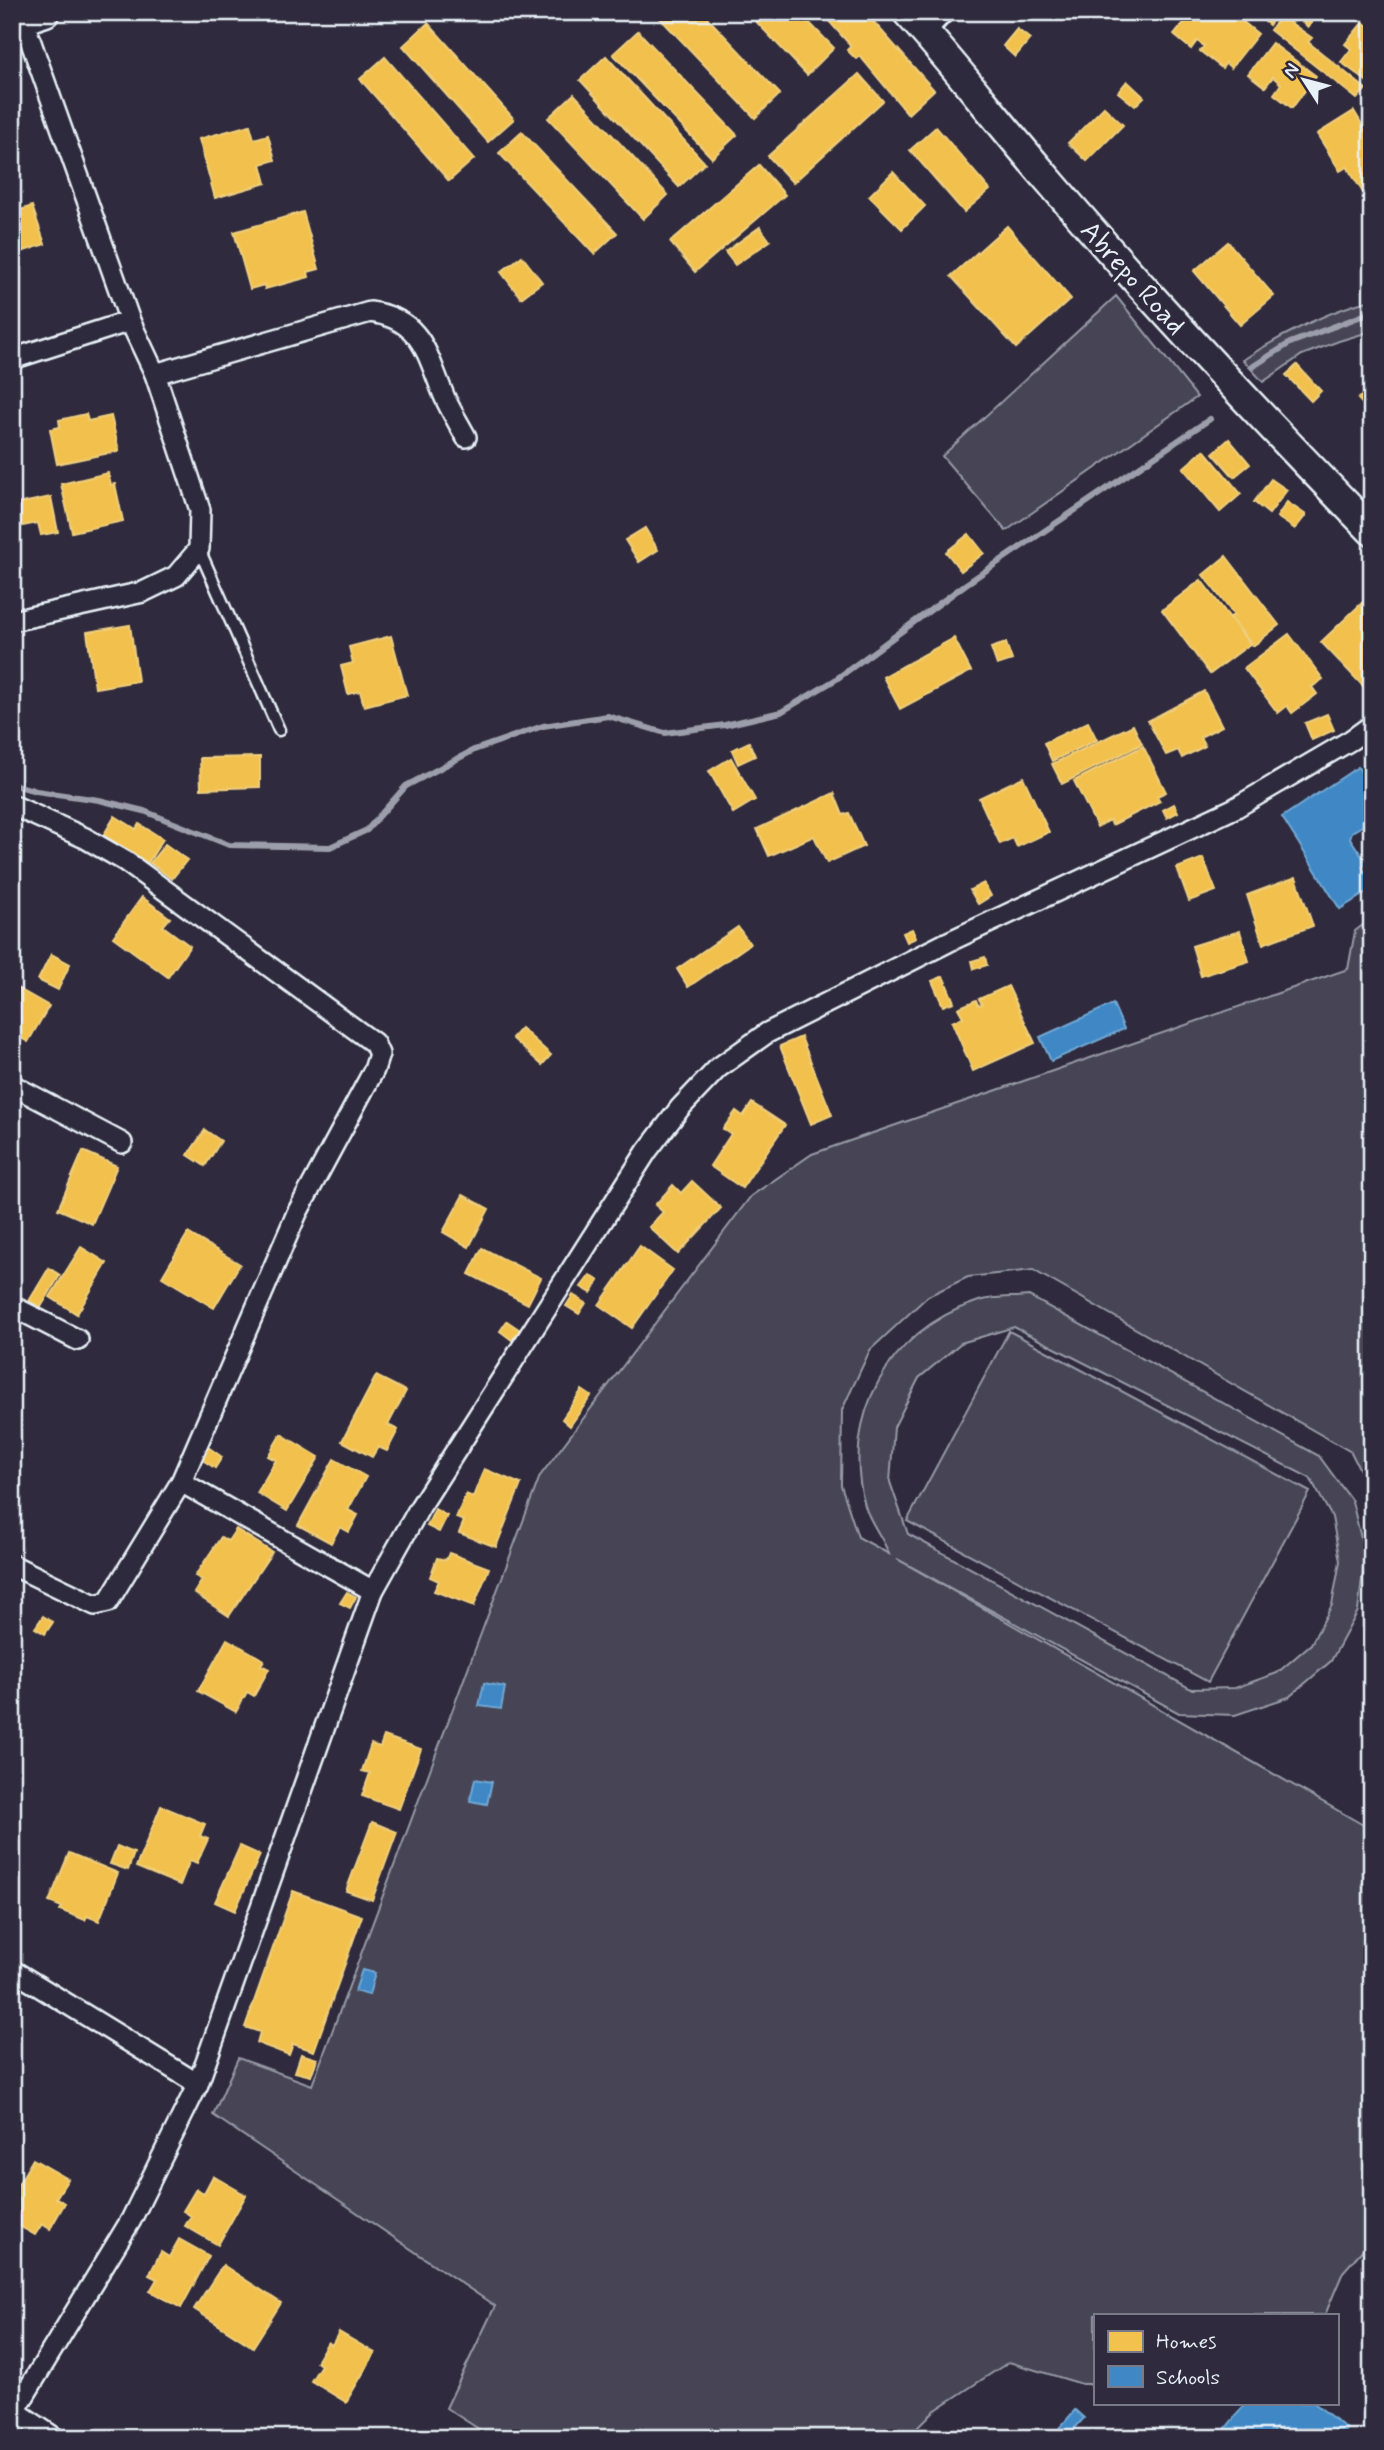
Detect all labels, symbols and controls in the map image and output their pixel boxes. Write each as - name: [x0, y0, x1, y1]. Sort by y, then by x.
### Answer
- north arrow: [1268, 46, 1338, 116]
- text: N: [1278, 58, 1305, 83]
- street label: Abrepo Road: [1071, 214, 1193, 344]
- legend: [1094, 2314, 1338, 2404]
- text: Homes: [1156, 2328, 1216, 2356]
- text: Schools: [1156, 2364, 1220, 2392]

